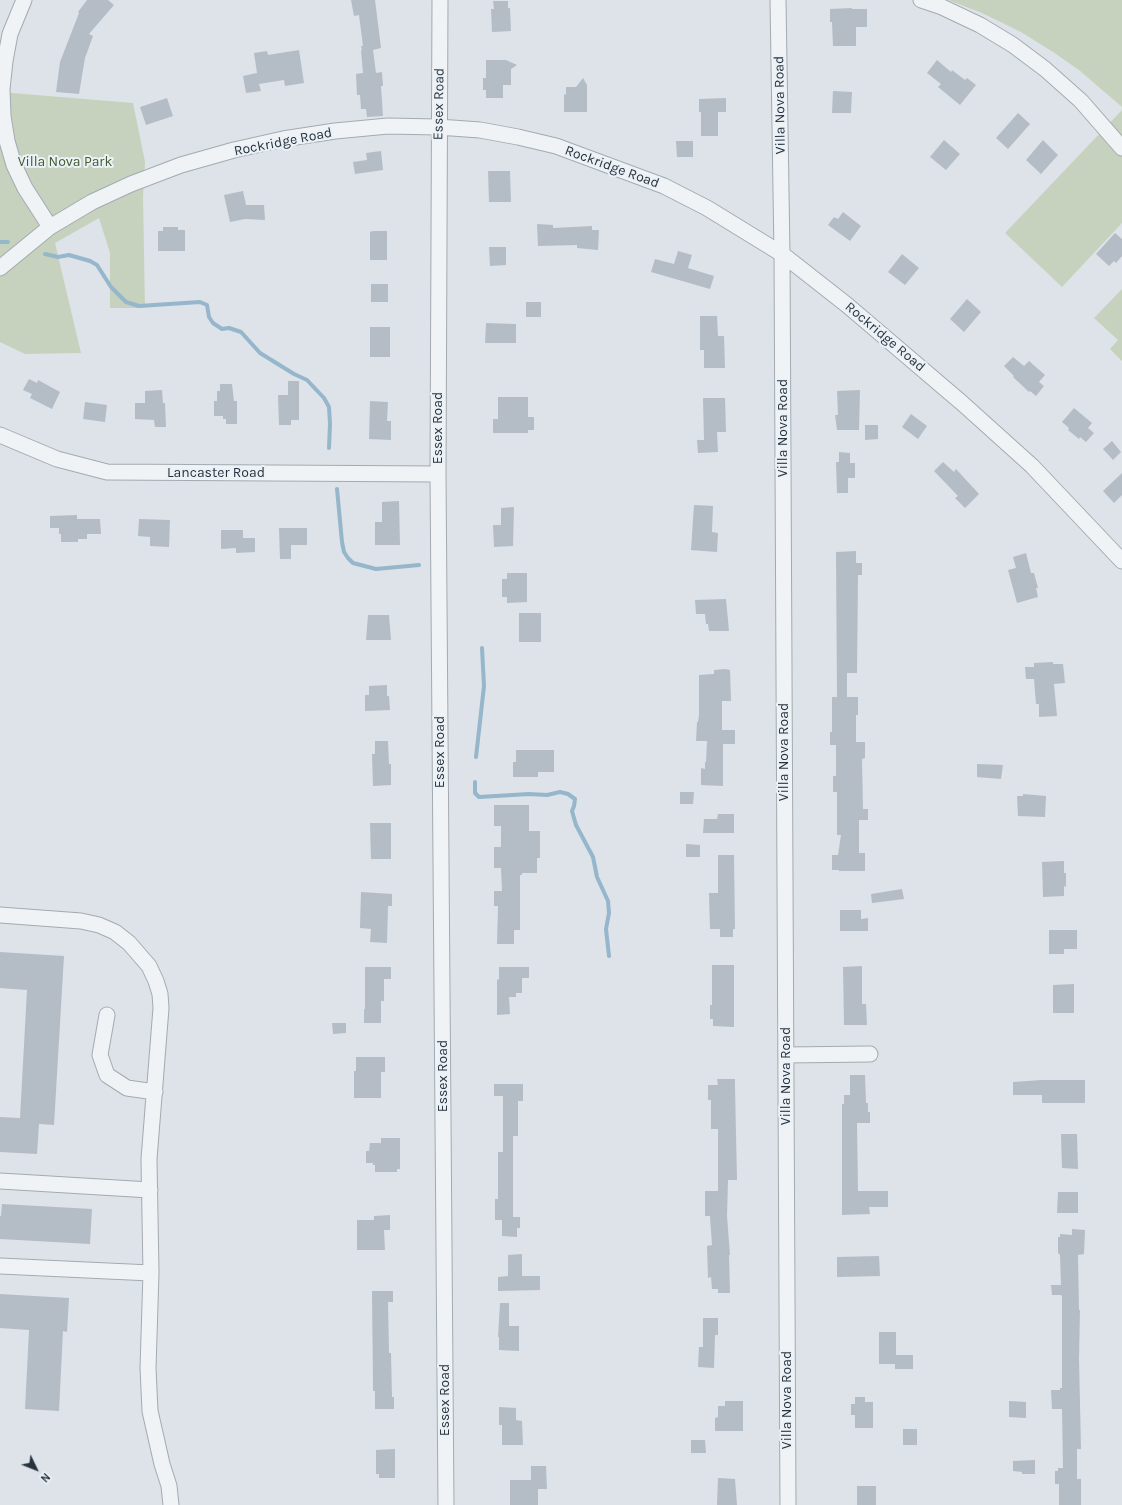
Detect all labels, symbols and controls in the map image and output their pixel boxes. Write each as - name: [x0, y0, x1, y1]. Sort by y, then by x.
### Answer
- street label: Villa Nova Road: [771, 56, 789, 154]
- street label: Essex Road: [430, 68, 448, 140]
- street label: Rockridge Road: [233, 124, 333, 160]
- street label: Rockridge Road: [562, 142, 662, 192]
- park label: Villa Nova Park: [18, 154, 112, 170]
- street label: Rockridge Road: [841, 299, 929, 375]
- street label: Villa Nova Road: [775, 379, 791, 477]
- street label: Essex Road: [430, 392, 446, 464]
- street label: Lancaster Road: [167, 465, 265, 481]
- street label: Villa Nova Road: [776, 703, 792, 801]
- street label: Essex Road: [432, 716, 448, 788]
- street label: Villa Nova Road: [778, 1027, 794, 1125]
- street label: Essex Road: [435, 1040, 451, 1112]
- street label: Villa Nova Road: [779, 1351, 795, 1449]
- street label: Essex Road: [437, 1364, 453, 1436]
- north arrow: [16, 1449, 56, 1489]
- text: N: [38, 1470, 53, 1485]

